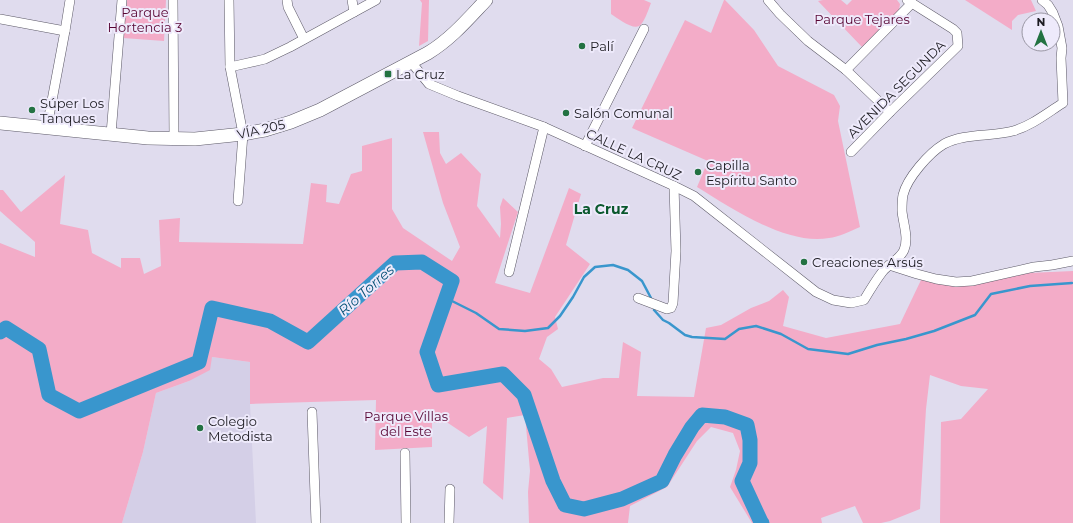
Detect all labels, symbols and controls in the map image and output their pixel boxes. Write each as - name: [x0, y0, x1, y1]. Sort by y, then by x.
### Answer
- park label: Parque Hortencia 3: [108, 4, 182, 35]
- park label: Parque Tejares: [814, 11, 910, 27]
- north arrow: [1021, 12, 1061, 52]
- text: N: [1037, 15, 1045, 29]
- street label: AVENIDA SEGUNDA: [844, 36, 949, 141]
- place label: Palí: [590, 38, 614, 54]
- marker: Palí: [577, 41, 587, 51]
- place label: La Cruz: [396, 66, 445, 82]
- marker: La Cruz: [383, 69, 393, 79]
- place label: Súper Los Tanques: [40, 95, 104, 126]
- marker: Súper Los Tanques: [27, 105, 37, 115]
- place label: Salón Comunal: [574, 105, 673, 121]
- marker: Salón Comunal: [561, 108, 571, 118]
- street label: VÍA 205: [235, 116, 287, 142]
- street label: CALLE LA CRUZ: [584, 125, 685, 183]
- place label: Capilla Espíritu Santo: [706, 157, 797, 188]
- marker: Capilla Espíritu Santo: [693, 167, 703, 177]
- district label: La Cruz: [574, 200, 629, 218]
- place label: Creaciones Arsús: [812, 254, 923, 270]
- marker: Creaciones Arsús: [799, 257, 809, 267]
- water label: Río Torres: [334, 261, 398, 319]
- park label: Parque Villas del Este: [364, 408, 448, 439]
- place label: Colegio Metodista: [208, 413, 273, 444]
- marker: Colegio Metodista: [195, 423, 205, 433]

